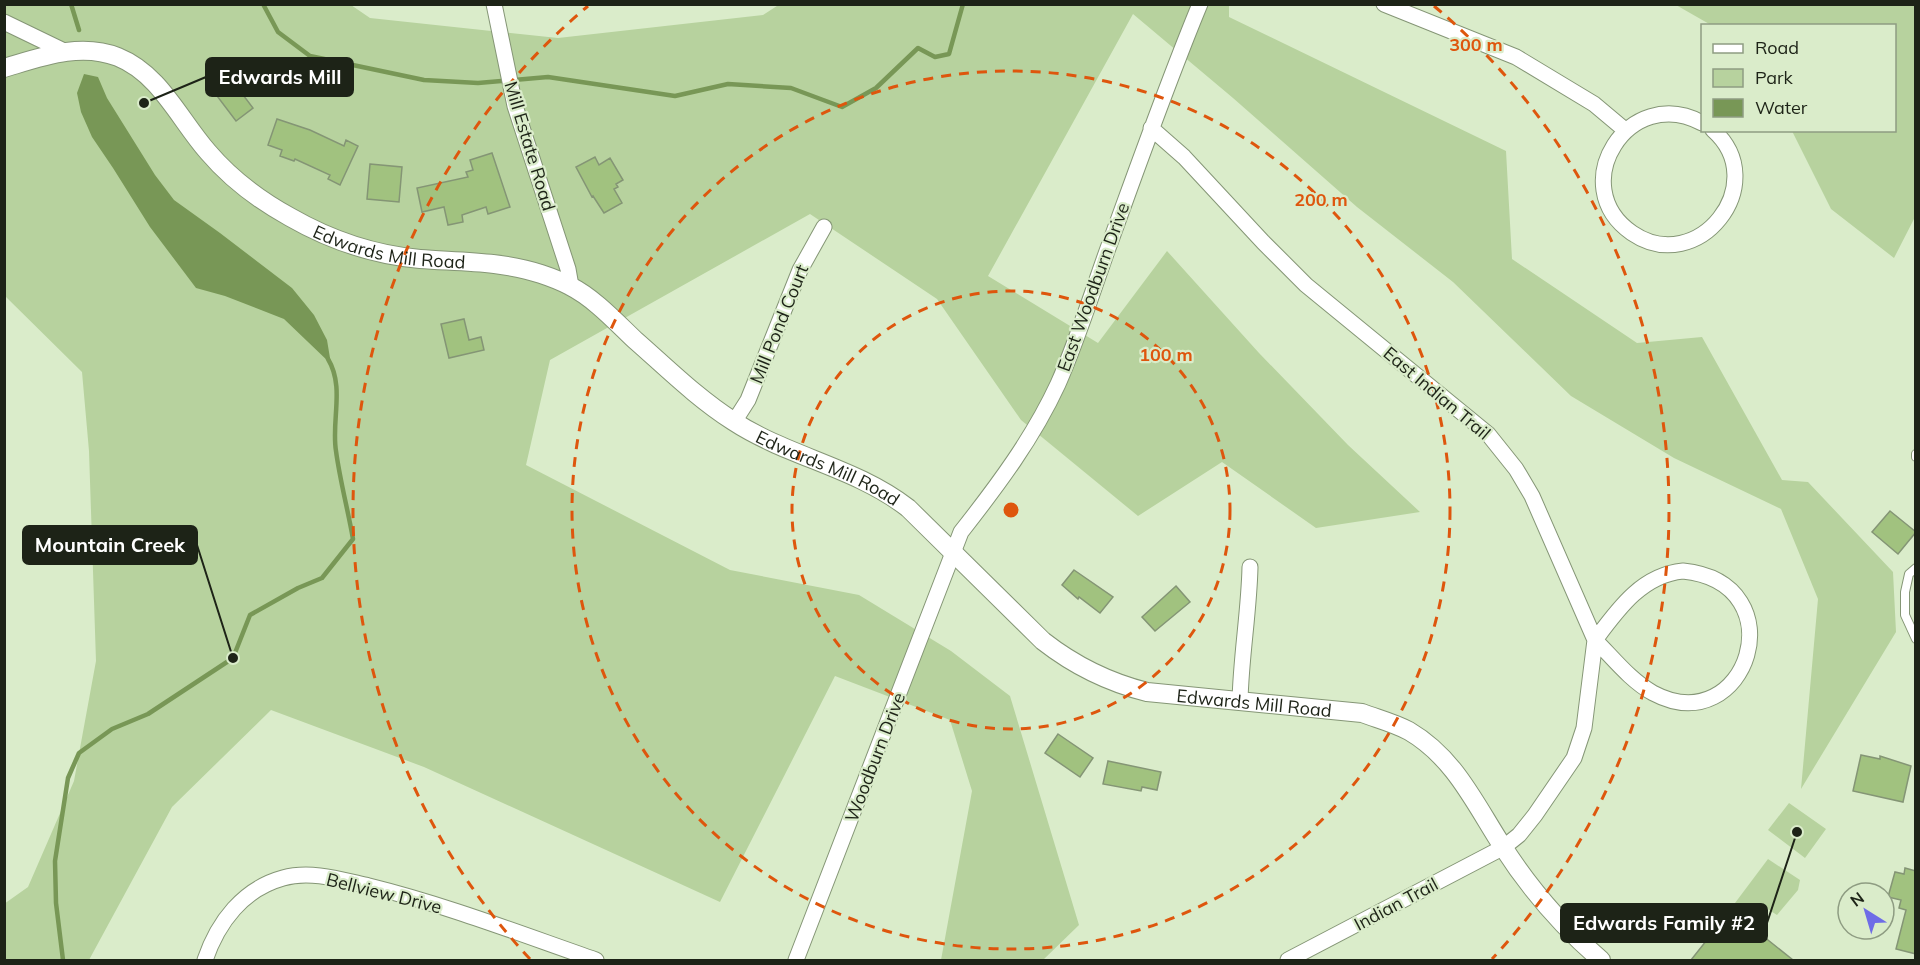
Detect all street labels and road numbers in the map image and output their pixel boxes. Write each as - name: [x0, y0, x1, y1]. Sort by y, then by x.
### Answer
- street label: Mill Estate Road: [499, 78, 561, 214]
- street label: East Woodburn Drive: [1052, 200, 1134, 374]
- street label: Edwards Mill Road: [310, 219, 466, 273]
- street label: Mill Pond Court: [745, 261, 813, 387]
- street label: East Indian Trail: [1379, 342, 1495, 444]
- street label: Edwards Mill Road: [752, 425, 904, 510]
- street label: Edwards Mill Road: [1176, 683, 1333, 721]
- street label: Woodburn Drive: [840, 689, 910, 825]
- street label: Bellview Drive: [324, 868, 444, 918]
- street label: Indian Trail: [1350, 872, 1442, 936]

